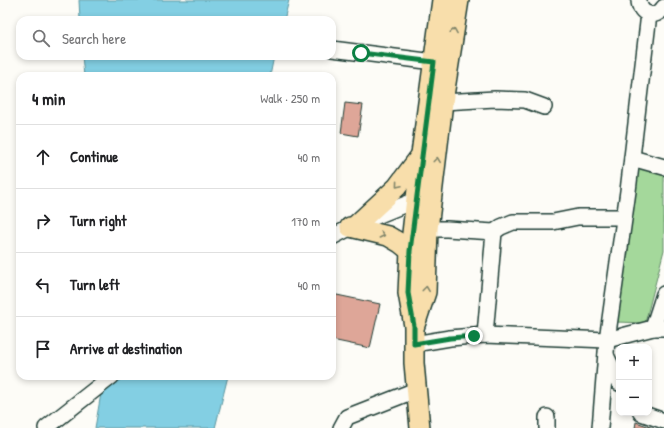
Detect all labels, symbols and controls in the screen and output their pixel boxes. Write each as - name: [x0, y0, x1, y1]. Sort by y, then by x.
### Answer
- search box: [16, 16, 336, 60]
- icon: search: [30, 27, 52, 49]
- text: Search here: [62, 28, 126, 49]
- one-way arrow: [449, 28, 458, 34]
- route start: [352, 44, 370, 62]
- text: 4 min: [32, 87, 65, 110]
- text: Walk · 250 m: [260, 89, 320, 107]
- icon: ahead: [32, 146, 54, 168]
- text: Continue: [70, 146, 118, 167]
- text: 40 m: [297, 148, 320, 166]
- one-way arrow: [432, 157, 441, 163]
- one-way arrow: [396, 181, 403, 188]
- icon: right: [32, 210, 54, 232]
- text: Turn right: [70, 210, 126, 231]
- text: 170 m: [291, 212, 320, 230]
- one-way arrow: [379, 230, 385, 238]
- icon: left: [32, 274, 54, 296]
- text: Turn left: [70, 274, 120, 295]
- text: 40 m: [297, 276, 320, 294]
- one-way arrow: [421, 286, 430, 292]
- route end: [465, 327, 483, 345]
- icon: arrive: [32, 338, 54, 360]
- text: Arrive at destination: [70, 338, 182, 359]
- map controls: [616, 344, 652, 416]
- button: +: [616, 344, 652, 380]
- button: −: [616, 380, 652, 416]

